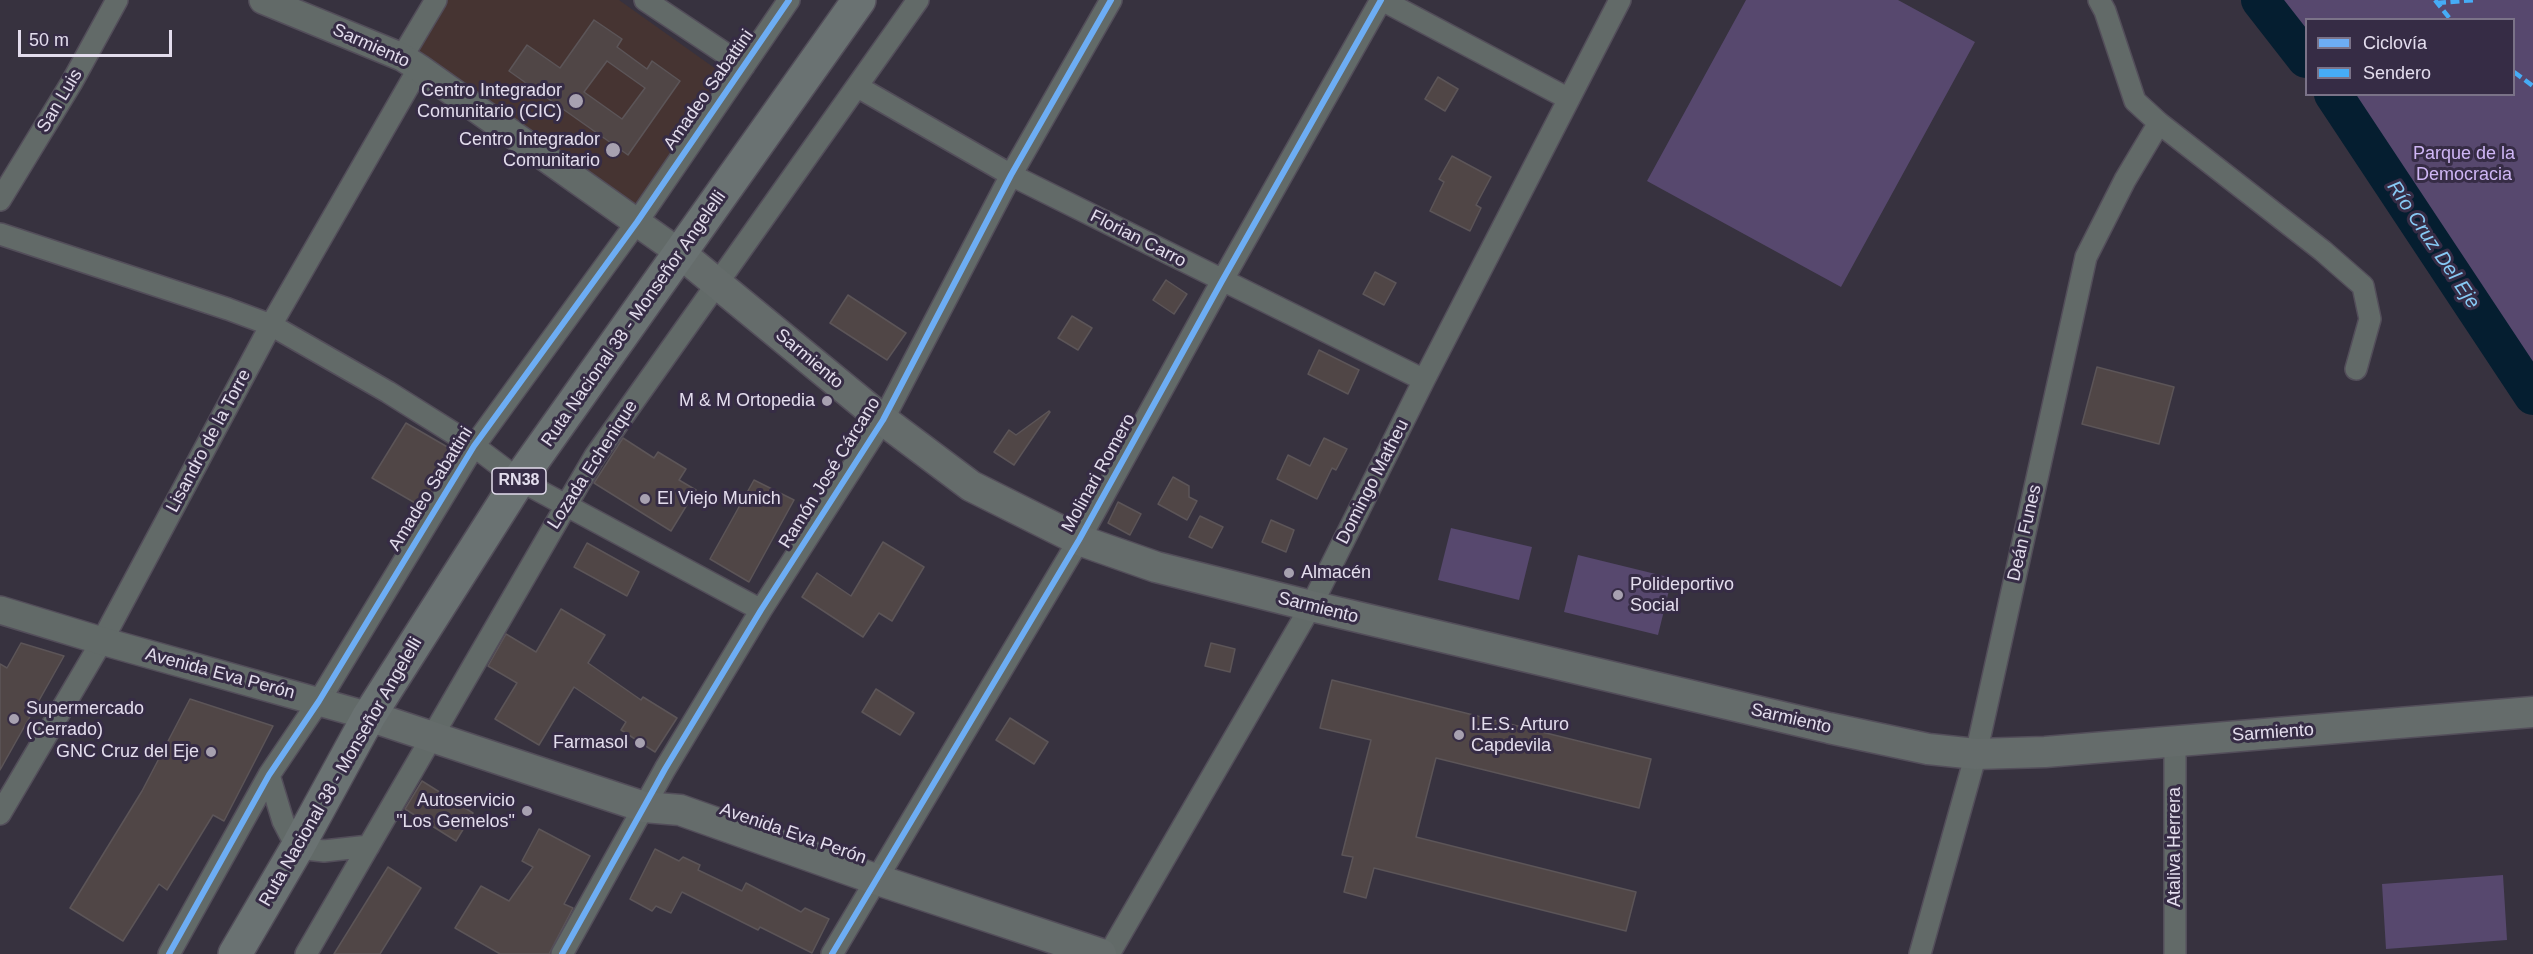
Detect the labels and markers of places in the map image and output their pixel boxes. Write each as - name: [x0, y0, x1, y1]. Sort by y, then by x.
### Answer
- place label: Centro Integrador Comunitario (CIC): [417, 80, 562, 122]
- marker: Centro Integrador Comunitario (CIC): [567, 92, 585, 110]
- place label: Centro Integrador Comunitario: [459, 129, 600, 172]
- marker: Centro Integrador Comunitario: [604, 141, 622, 159]
- place label: M & M Ortopedia: [679, 390, 815, 412]
- marker: M & M Ortopedia: [820, 394, 834, 408]
- place label: El Viejo Munich: [657, 488, 781, 510]
- marker: El Viejo Munich: [638, 492, 652, 506]
- place label: Almacén: [1301, 562, 1371, 584]
- marker: Almacén: [1282, 566, 1296, 580]
- place label: Polideportivo Social: [1630, 574, 1734, 616]
- marker: Polideportivo Social: [1611, 588, 1625, 602]
- place label: Supermercado (Cerrado): [26, 698, 144, 740]
- marker: Supermercado (Cerrado): [7, 712, 21, 726]
- place label: I.E.S. Arturo Capdevila: [1471, 714, 1569, 756]
- marker: I.E.S. Arturo Capdevila: [1452, 728, 1466, 742]
- place label: Farmasol: [553, 732, 628, 754]
- marker: Farmasol: [633, 736, 647, 750]
- place label: GNC Cruz del Eje: [56, 741, 199, 763]
- marker: GNC Cruz del Eje: [204, 745, 218, 759]
- place label: Autoservicio "Los Gemelos": [396, 790, 515, 832]
- marker: Autoservicio "Los Gemelos": [520, 804, 534, 818]

